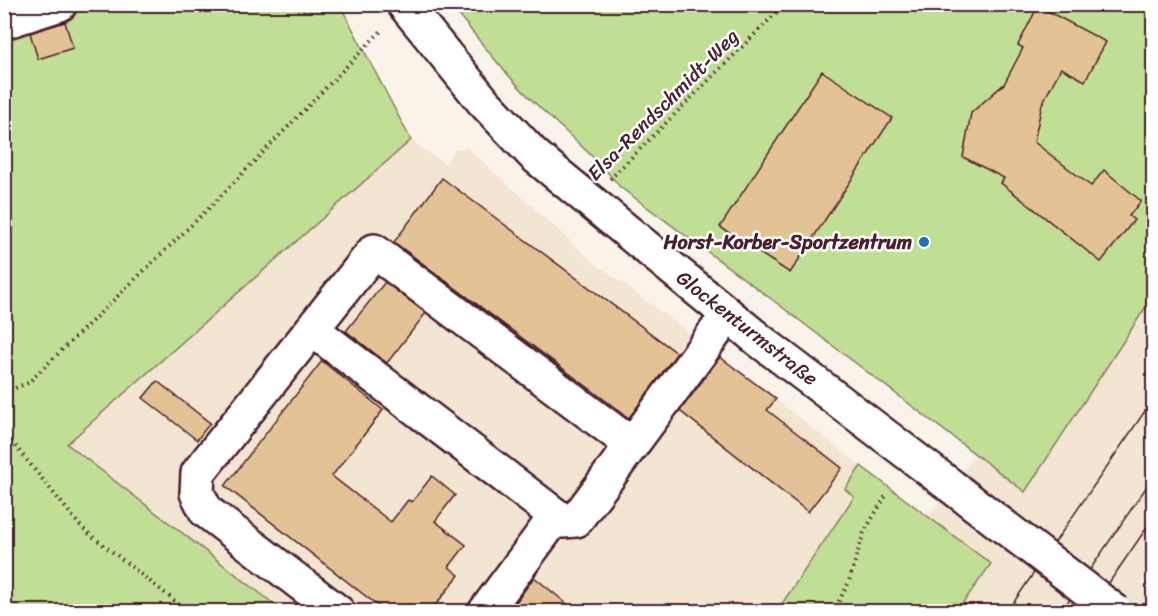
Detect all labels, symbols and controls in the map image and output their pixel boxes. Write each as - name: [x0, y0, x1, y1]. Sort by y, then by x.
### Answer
- street label: Elsa-Rendschmidt-Weg: [578, 20, 748, 190]
- place label: Horst-Korber-Sportzentrum: [662, 225, 912, 260]
- marker: Horst-Korber-Sportzentrum: [917, 235, 931, 249]
- street label: Glockenturmstraße: [668, 261, 826, 395]

